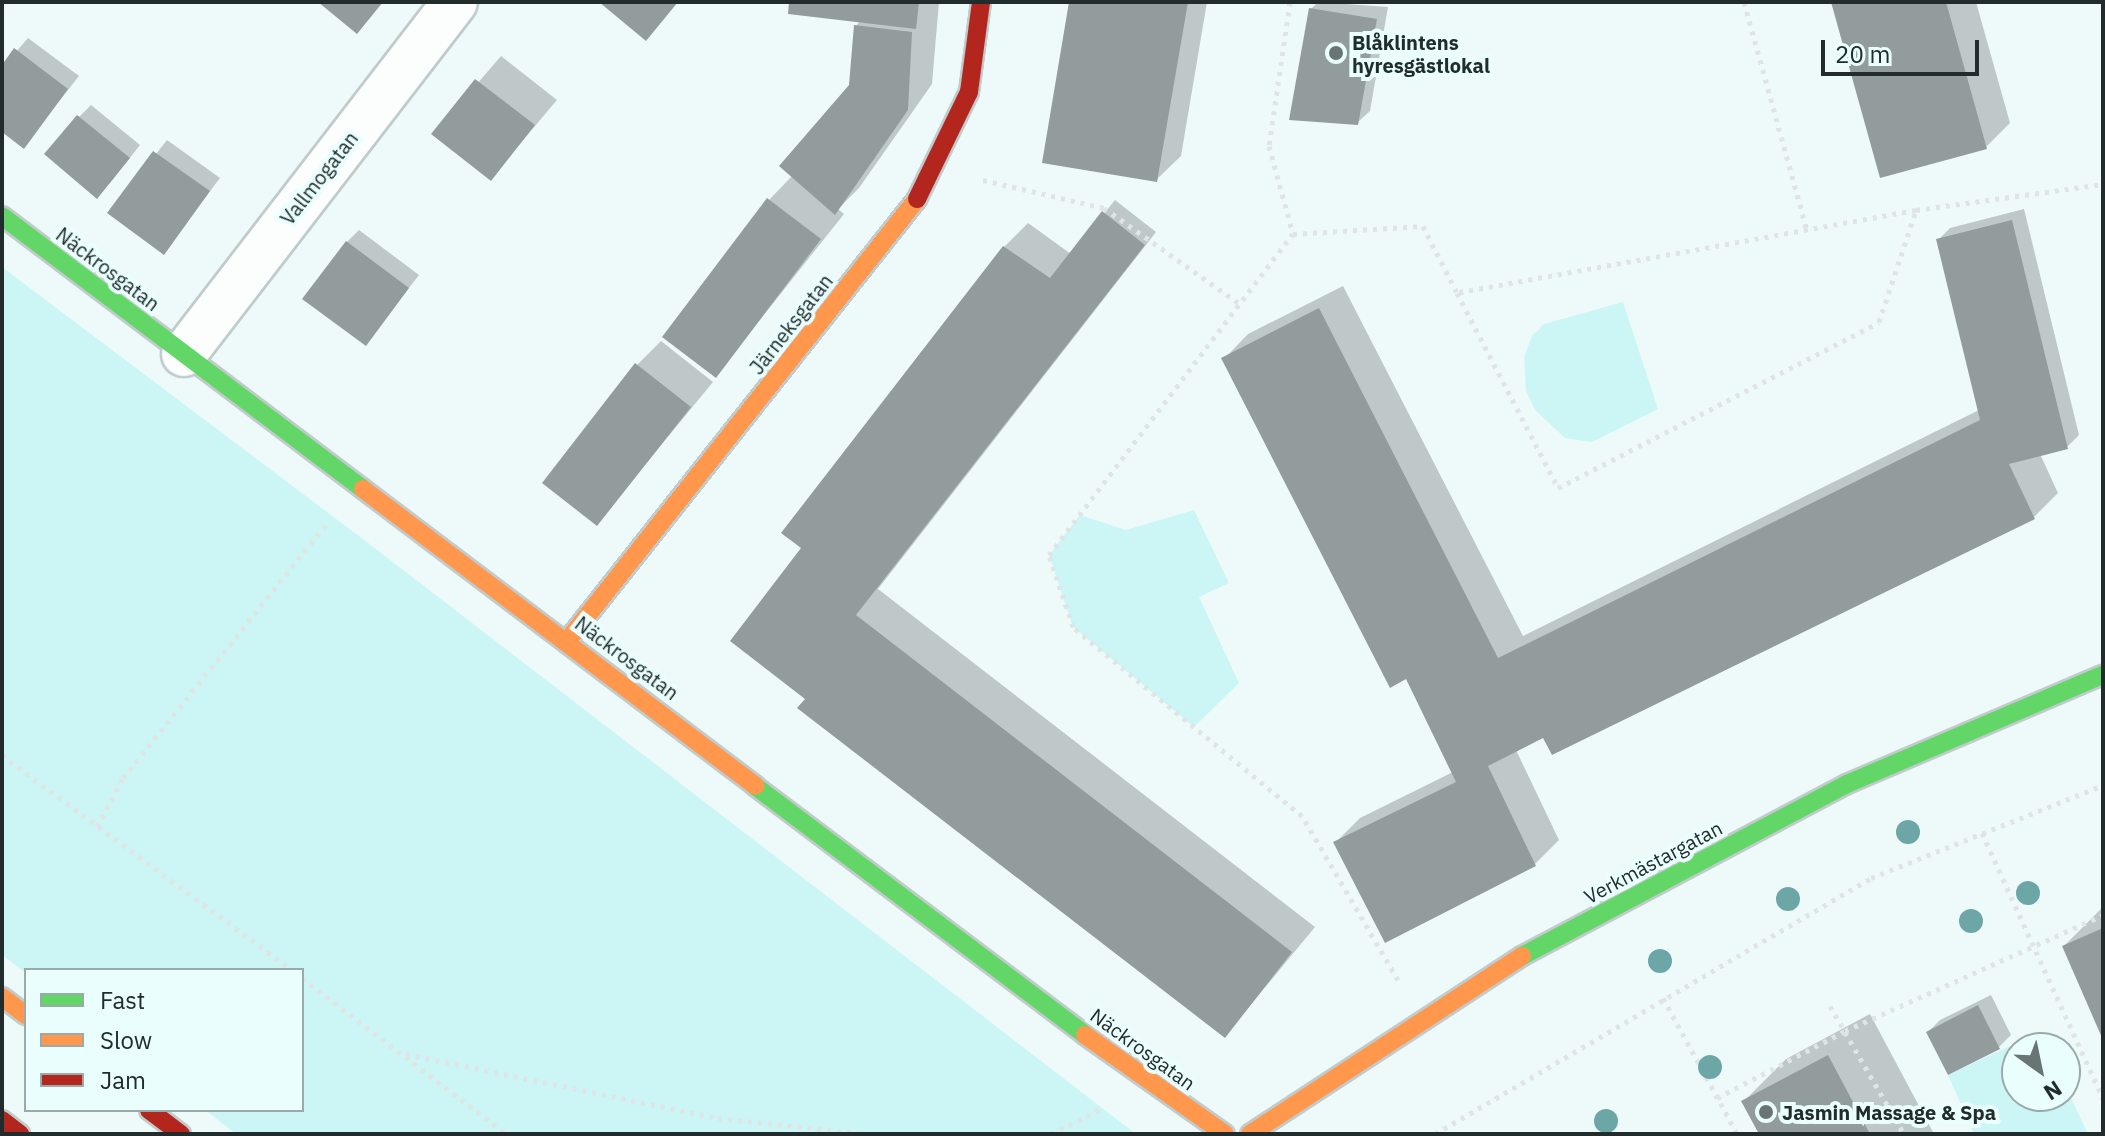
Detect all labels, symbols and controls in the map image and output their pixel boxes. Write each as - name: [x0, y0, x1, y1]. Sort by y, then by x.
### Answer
- scale bar: [1825, 24, 1983, 74]
- place label: Blåklintens hyresgästlokal: [1352, 30, 1490, 77]
- text: 20 m: [1835, 38, 1890, 70]
- marker: Blåklintens hyresgästlokal: [1327, 44, 1345, 62]
- street label: Vallmogatan: [275, 127, 363, 229]
- street label: Näckrosgatan: [51, 222, 165, 316]
- street label: Järneksgatan: [744, 269, 838, 379]
- street label: Näckrosgatan: [570, 611, 684, 705]
- street label: Verkmästargatan: [1580, 815, 1726, 909]
- legend: [24, 968, 304, 1112]
- text: Fast: [100, 984, 145, 1016]
- street label: Näckrosgatan: [1086, 1003, 1200, 1095]
- text: Slow: [100, 1024, 152, 1056]
- north arrow: [2001, 1032, 2081, 1112]
- text: Jam: [100, 1064, 146, 1096]
- text: N: [2039, 1074, 2068, 1107]
- place label: Jasmin Massage & Spa: [1782, 1100, 1996, 1124]
- marker: Jasmin Massage & Spa: [1757, 1103, 1775, 1121]

